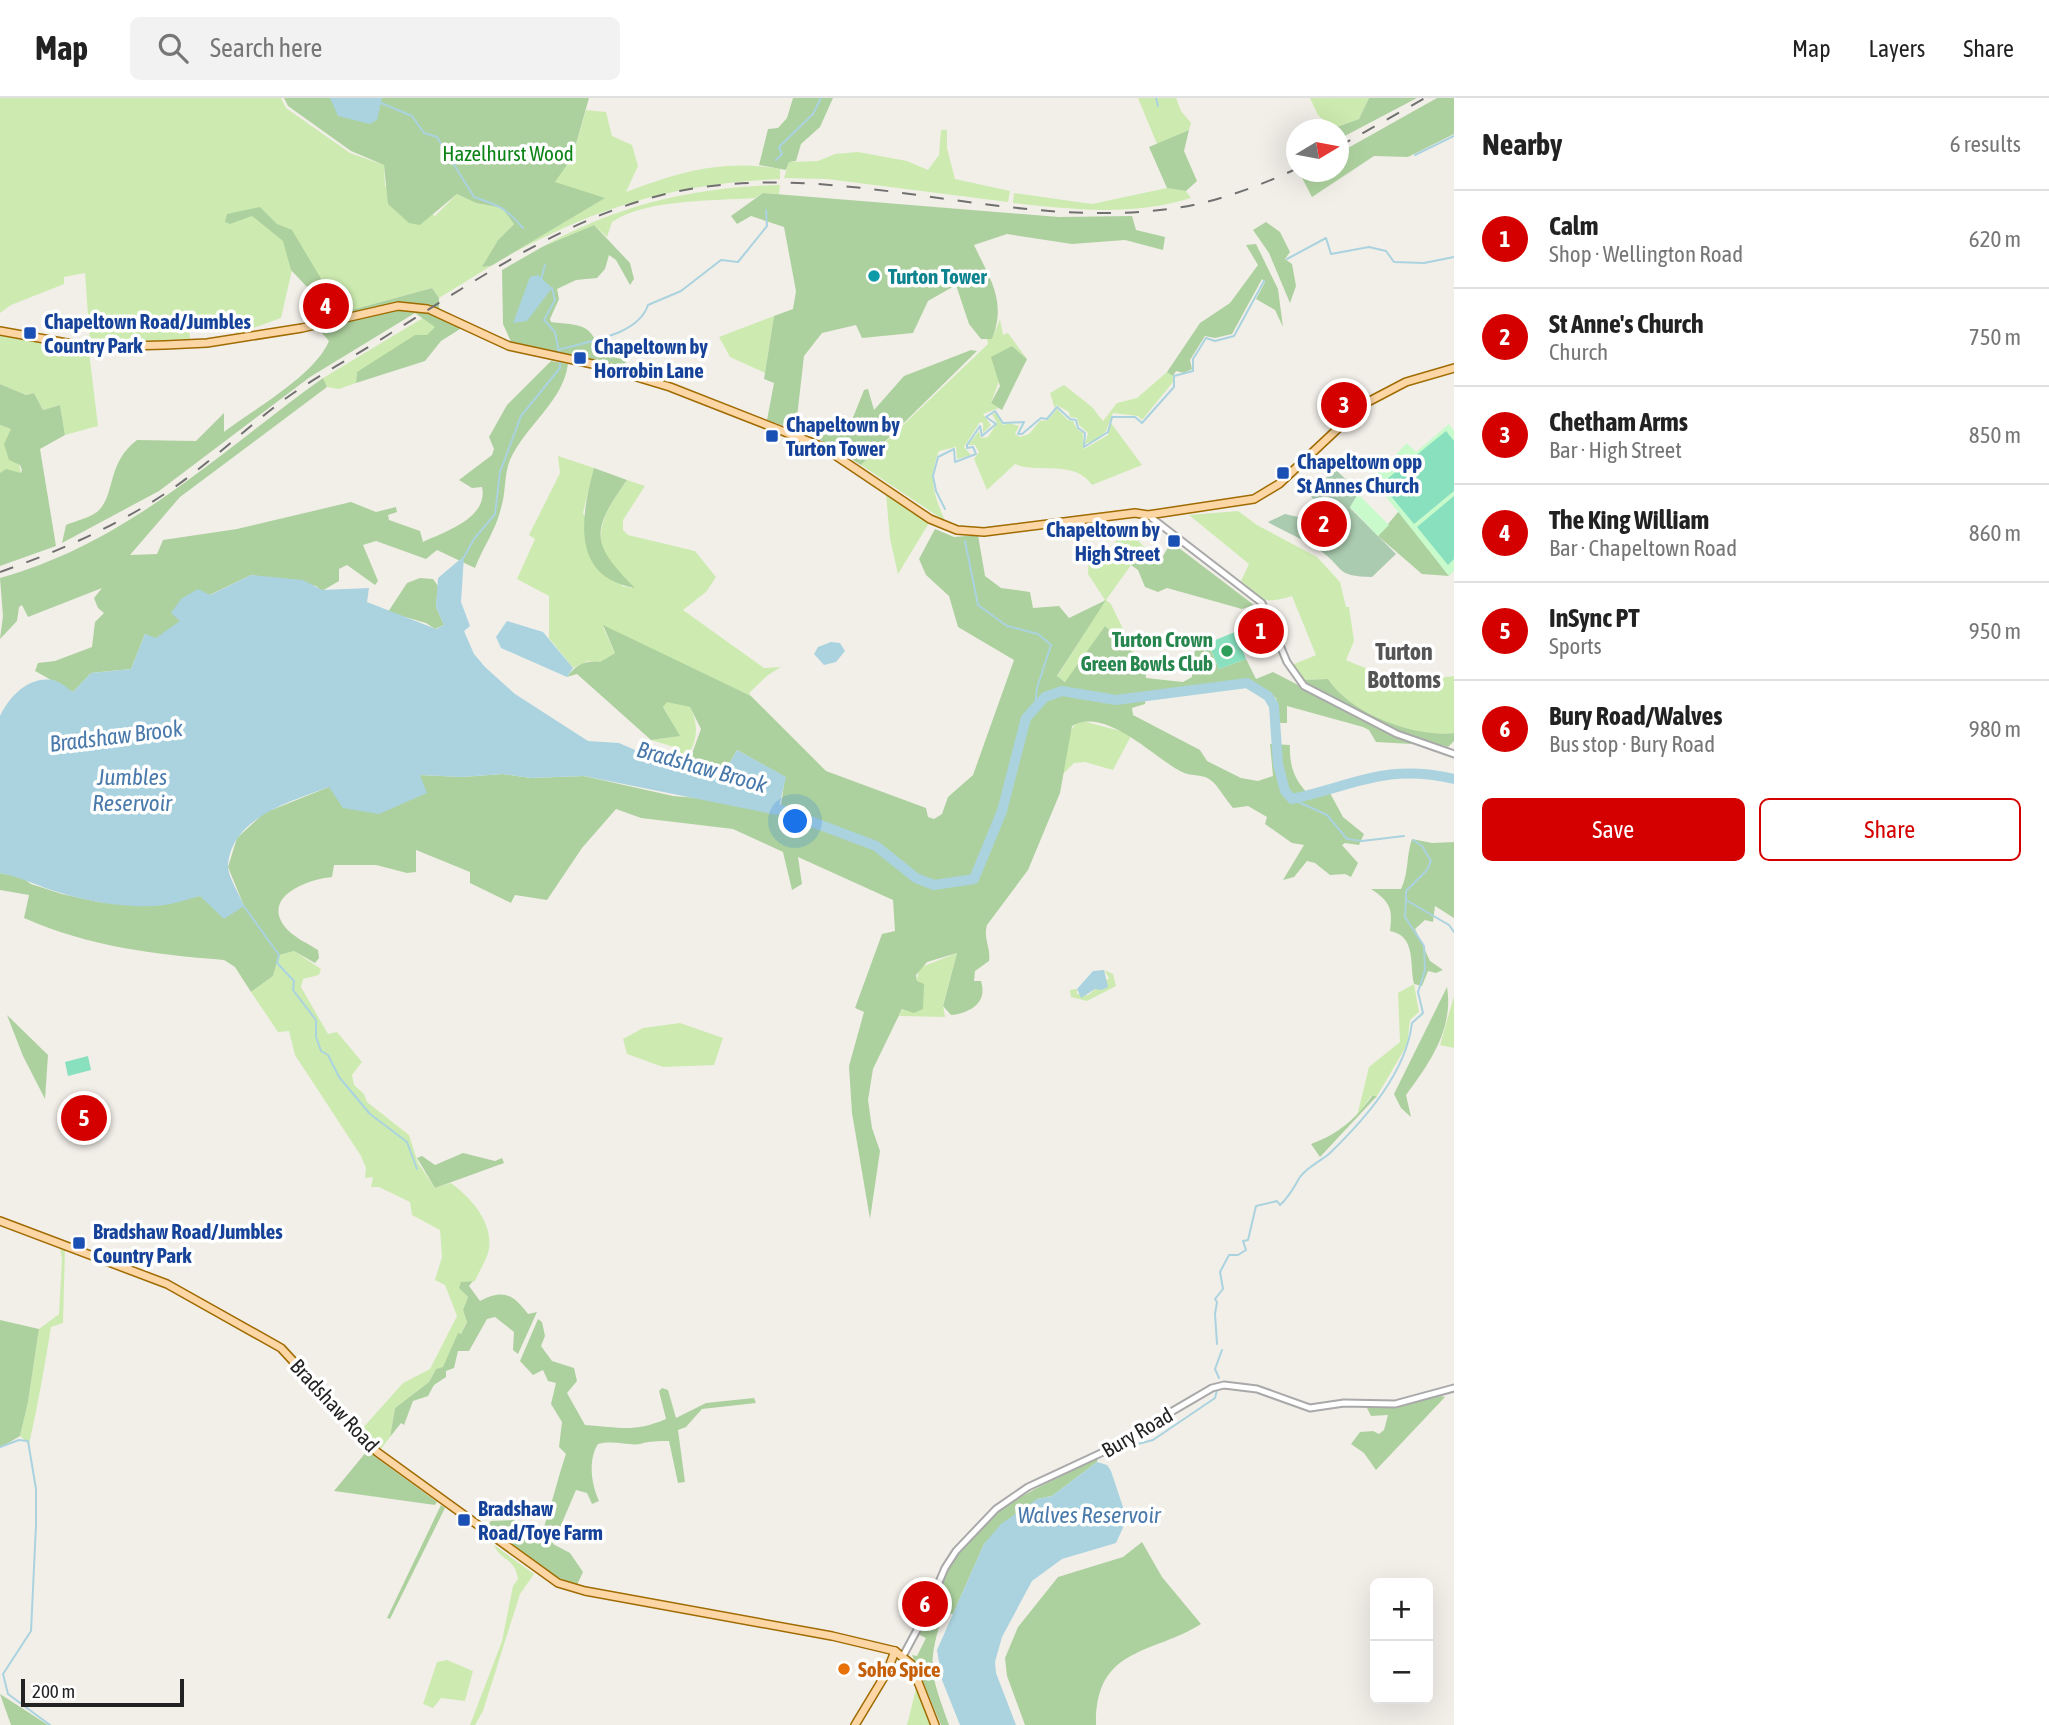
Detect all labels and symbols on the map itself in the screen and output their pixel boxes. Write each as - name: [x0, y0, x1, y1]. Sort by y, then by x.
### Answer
- north arrow: [1286, 119, 1349, 182]
- park label: Hazelhurst Wood: [442, 141, 574, 165]
- place label: Turton Tower: [888, 264, 988, 288]
- marker: Turton Tower: [866, 268, 882, 284]
- pin: 4: [303, 280, 349, 332]
- place label: Chapeltown Road/Jumbles Country Park: [44, 309, 252, 357]
- marker: Chapeltown Road/Jumbles Country Park: [22, 325, 38, 341]
- place label: Chapeltown by Horrobin Lane: [594, 334, 708, 382]
- marker: Chapeltown by Horrobin Lane: [572, 350, 588, 366]
- pin: 3: [1321, 379, 1367, 431]
- place label: Chapeltown by Turton Tower: [786, 412, 900, 460]
- marker: Chapeltown by Turton Tower: [764, 428, 780, 444]
- place label: Chapeltown opp St Annes Church: [1297, 449, 1422, 497]
- marker: Chapeltown opp St Annes Church: [1275, 465, 1291, 481]
- pin: 2: [1301, 498, 1347, 550]
- place label: Chapeltown by High Street: [1046, 517, 1160, 565]
- marker: Chapeltown by High Street: [1166, 533, 1182, 549]
- pin: 1: [1238, 605, 1284, 657]
- place label: Turton Crown Green Bowls Club: [1081, 627, 1213, 675]
- district label: Turton Bottoms: [1367, 638, 1441, 693]
- marker: Turton Crown Green Bowls Club: [1219, 643, 1235, 659]
- water label: Bradshaw Brook: [48, 715, 185, 757]
- water label: Bradshaw Brook: [634, 736, 771, 798]
- water label: Jumbles Reservoir: [92, 764, 173, 816]
- your location: [778, 804, 812, 838]
- pin: 5: [61, 1092, 107, 1144]
- place label: Bradshaw Road/Jumbles Country Park: [93, 1219, 283, 1267]
- marker: Bradshaw Road/Jumbles Country Park: [71, 1235, 87, 1251]
- street label: Bradshaw Road: [286, 1354, 384, 1456]
- street label: Bury Road: [1097, 1402, 1177, 1462]
- place label: Bradshaw Road/Toye Farm: [478, 1496, 603, 1544]
- water label: Walves Reservoir: [1018, 1502, 1162, 1528]
- marker: Bradshaw Road/Toye Farm: [456, 1512, 472, 1528]
- pin: 6: [902, 1578, 948, 1630]
- place label: Soho Spice: [858, 1657, 941, 1681]
- marker: Soho Spice: [836, 1661, 852, 1677]
- scale bar: [21, 1676, 184, 1708]

